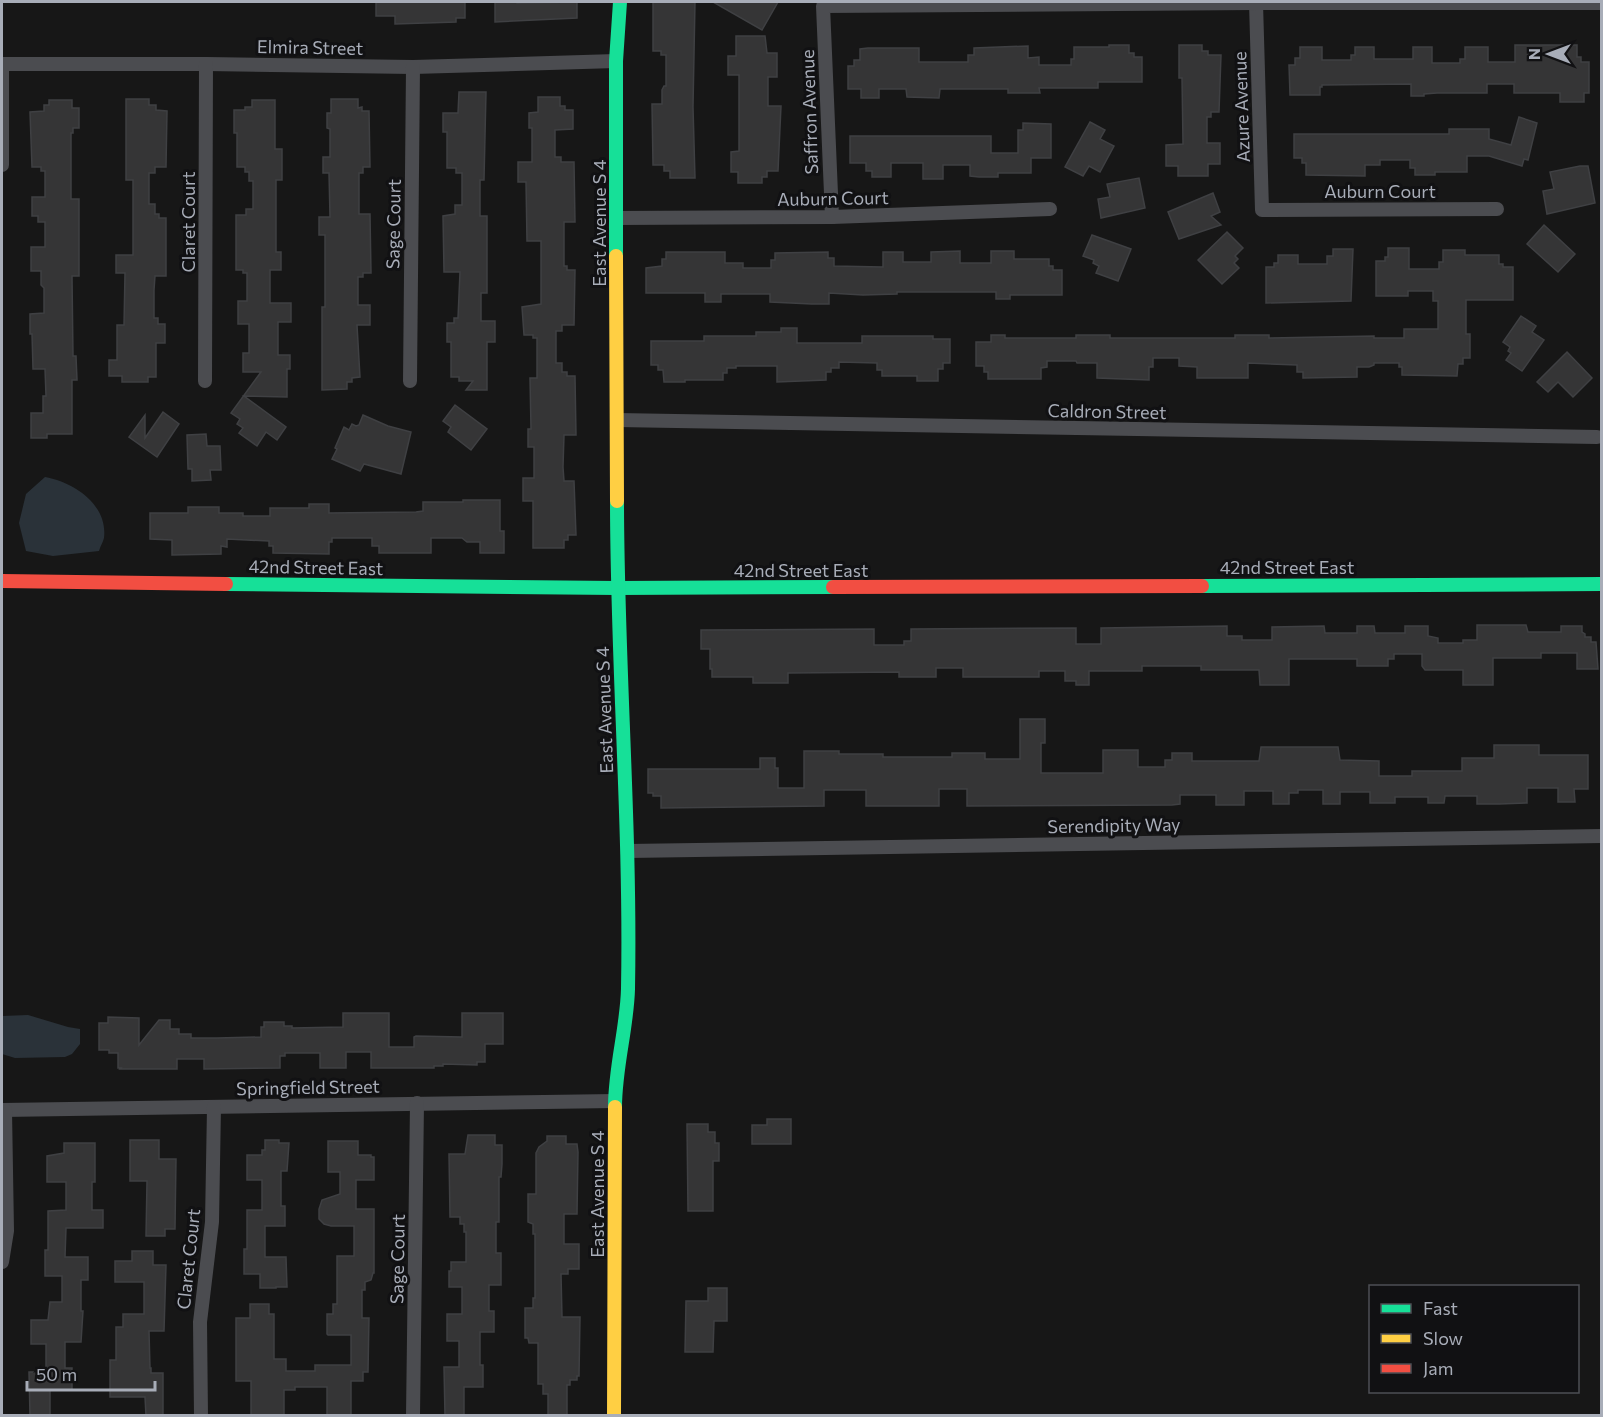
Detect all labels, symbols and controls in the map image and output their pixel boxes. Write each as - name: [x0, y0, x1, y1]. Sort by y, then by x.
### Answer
- north arrow: [1519, 24, 1579, 84]
- street label: Elmira Street: [257, 35, 363, 59]
- text: N: [1524, 48, 1543, 60]
- street label: Saffron Avenue: [796, 49, 822, 175]
- street label: Azure Avenue: [1228, 51, 1254, 163]
- street label: East Avenue S 4: [588, 159, 610, 287]
- street label: Claret Court: [177, 171, 199, 273]
- street label: Sage Court: [381, 179, 405, 269]
- street label: Auburn Court: [1324, 180, 1436, 202]
- street label: Auburn Court: [777, 186, 889, 210]
- street label: Caldron Street: [1047, 399, 1167, 423]
- street label: 42nd Street East: [249, 555, 383, 579]
- street label: 42nd Street East: [1220, 556, 1354, 578]
- street label: 42nd Street East: [734, 559, 868, 581]
- street label: East Avenue S 4: [591, 646, 617, 774]
- street label: Serendipity Way: [1047, 813, 1181, 837]
- street label: Springfield Street: [236, 1075, 380, 1099]
- street label: East Avenue S 4: [586, 1130, 608, 1258]
- street label: Claret Court: [172, 1208, 204, 1310]
- street label: Sage Court: [385, 1214, 409, 1304]
- legend: [1369, 1285, 1579, 1393]
- text: Fast: [1423, 1297, 1458, 1319]
- text: Slow: [1423, 1327, 1463, 1349]
- scale bar: [27, 1354, 154, 1392]
- text: Jam: [1423, 1357, 1453, 1379]
- text: 50 m: [36, 1363, 77, 1385]

